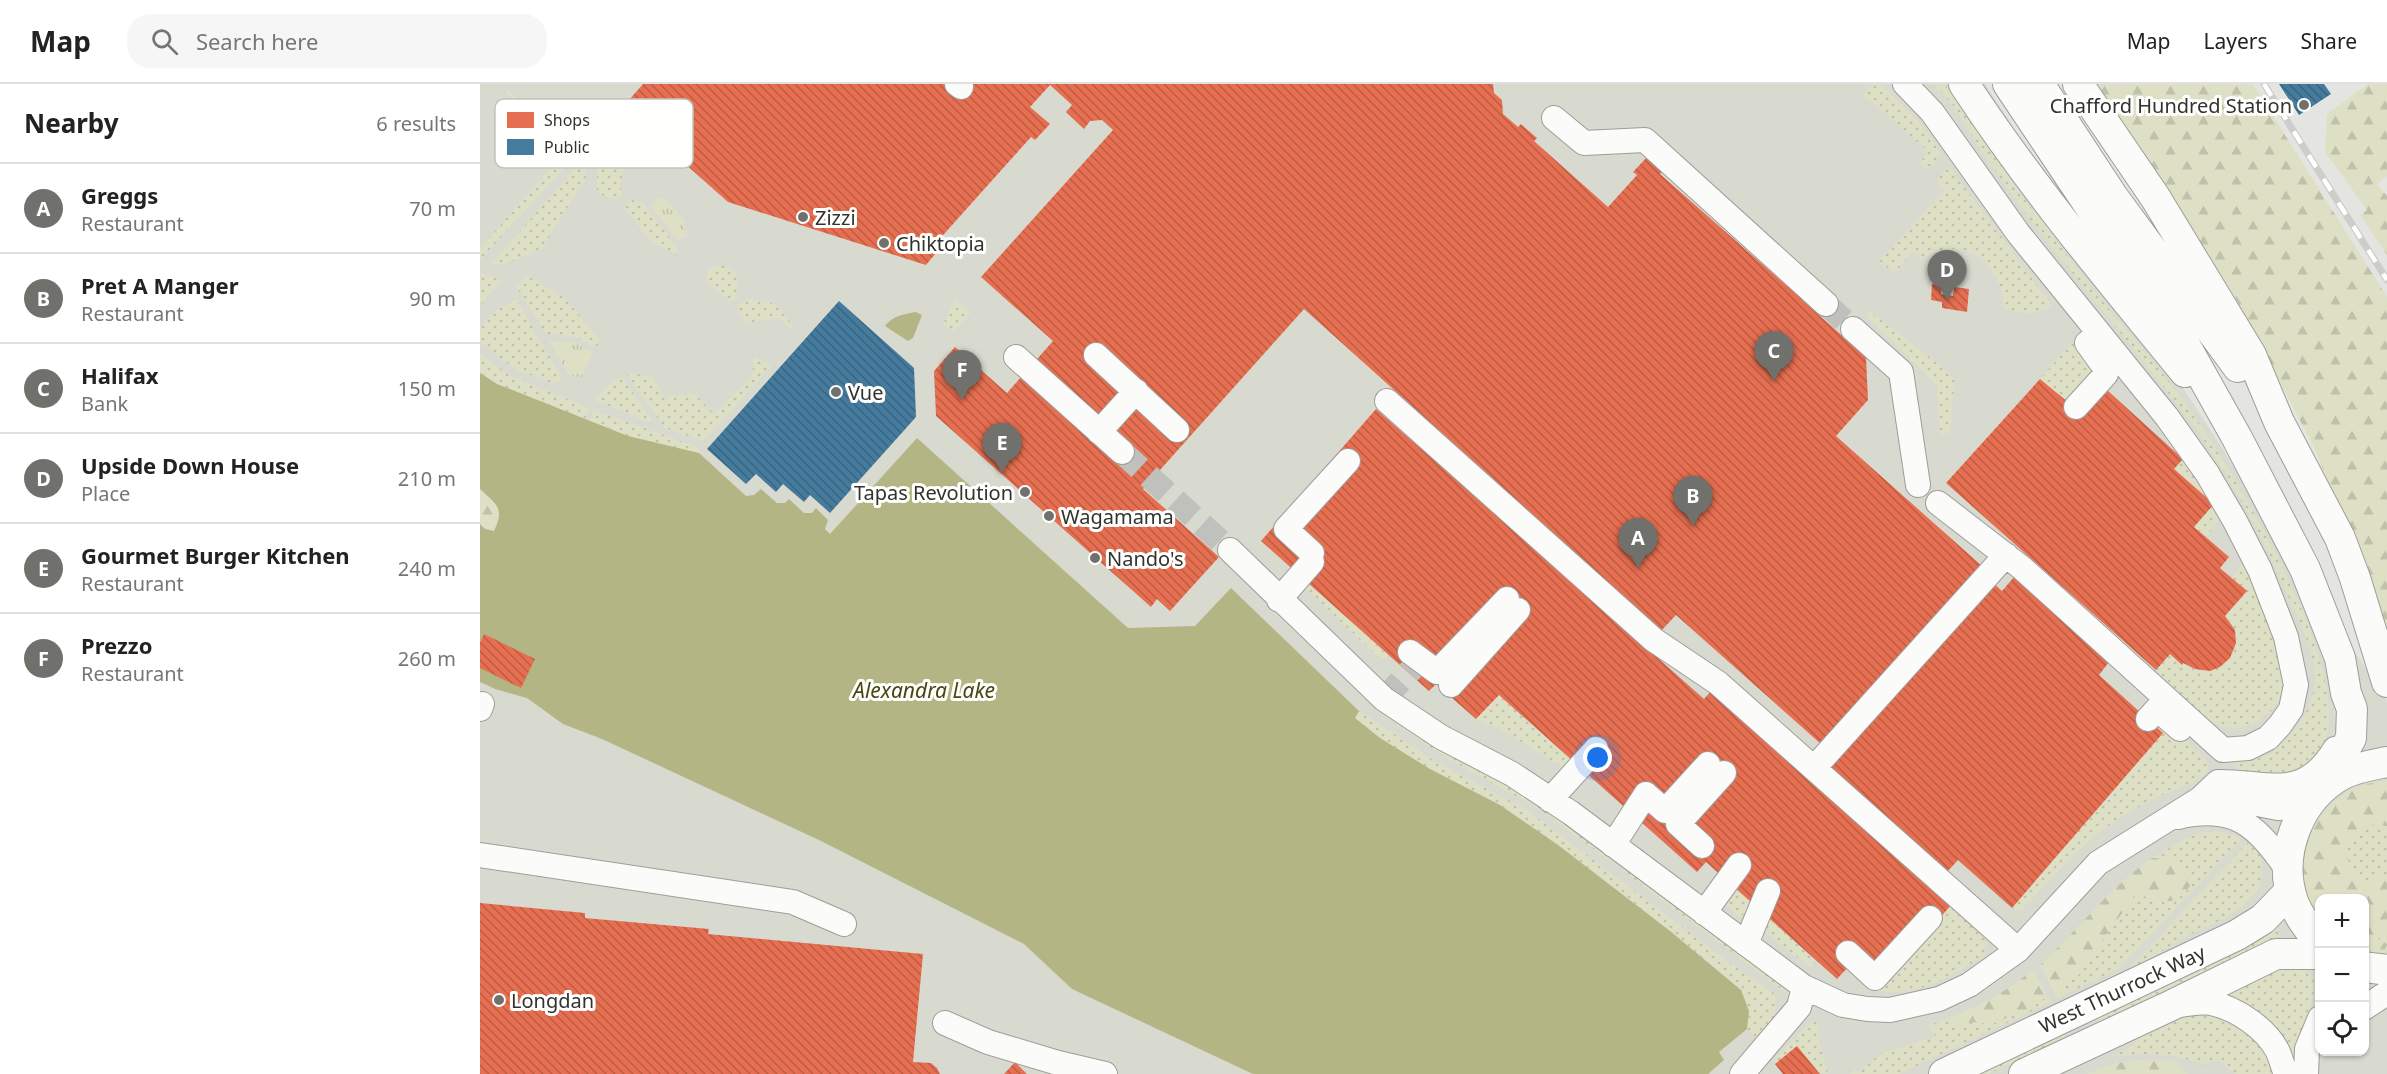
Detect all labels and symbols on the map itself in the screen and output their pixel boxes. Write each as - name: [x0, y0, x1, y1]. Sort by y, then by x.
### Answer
- place label: Chafford Hundred Station: [2050, 92, 2292, 119]
- marker: Chafford Hundred Station: [2297, 98, 2311, 112]
- legend: [495, 99, 693, 168]
- text: Shops: [544, 109, 590, 131]
- text: Public: [544, 136, 590, 158]
- place label: Zizzi: [815, 204, 856, 231]
- marker: Zizzi: [796, 210, 810, 224]
- place label: Chiktopia: [896, 230, 985, 257]
- marker: Chiktopia: [877, 236, 891, 250]
- pin: D: [1928, 250, 1966, 300]
- pin: C: [1754, 332, 1794, 381]
- pin: F: [942, 350, 982, 400]
- place label: Vue: [848, 379, 883, 406]
- marker: Vue: [829, 385, 843, 399]
- pin: E: [982, 424, 1022, 473]
- pin: B: [1674, 476, 1712, 526]
- place label: Tapas Revolution: [854, 479, 1013, 506]
- marker: Tapas Revolution: [1018, 485, 1032, 499]
- place label: Wagamama: [1061, 503, 1174, 530]
- marker: Wagamama: [1042, 509, 1056, 523]
- pin: A: [1618, 518, 1658, 568]
- place label: Nando's: [1107, 545, 1183, 572]
- marker: Nando's: [1088, 551, 1102, 565]
- water label: Alexandra Lake: [851, 676, 995, 704]
- your location: [1583, 743, 1612, 772]
- street label: West Thurrock Way: [2034, 938, 2210, 1039]
- place label: Longdan: [511, 987, 594, 1014]
- marker: Longdan: [492, 993, 506, 1007]

